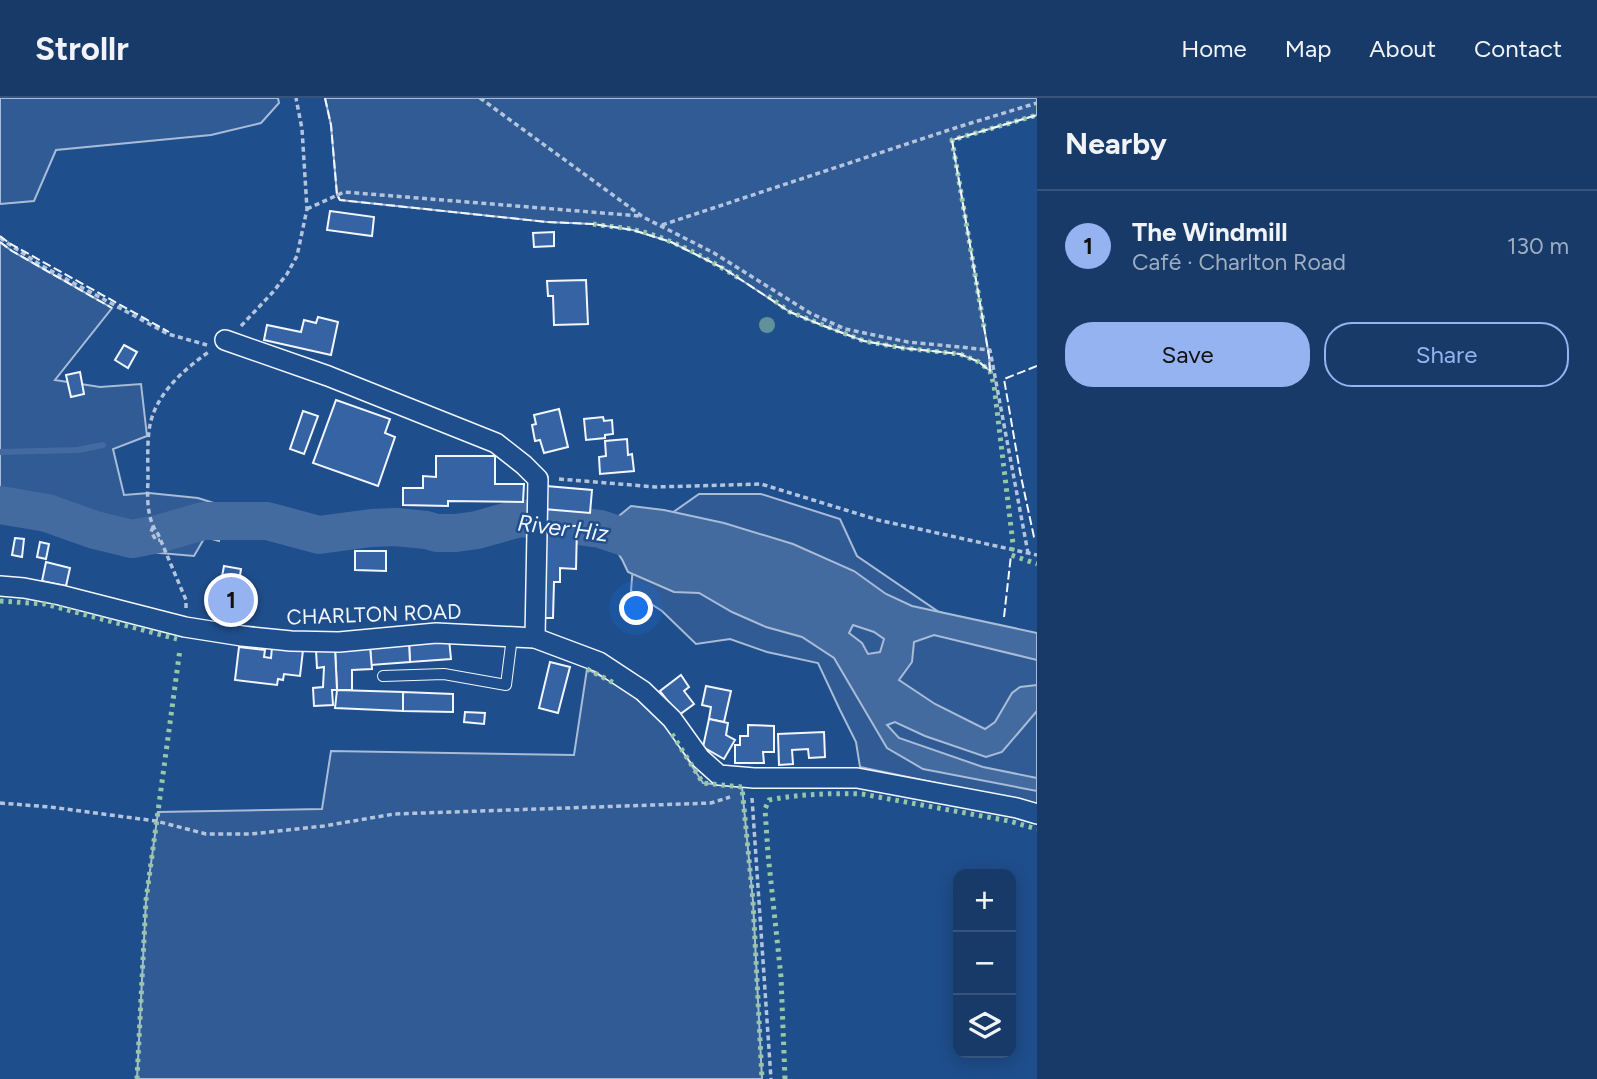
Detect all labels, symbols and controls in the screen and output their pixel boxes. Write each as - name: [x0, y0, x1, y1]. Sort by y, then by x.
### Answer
- text: Strollr: [35, 29, 129, 68]
- text: Home: [1181, 34, 1247, 63]
- text: Map: [1285, 34, 1331, 63]
- text: About: [1369, 34, 1436, 63]
- text: Contact: [1474, 34, 1562, 63]
- text: Nearby: [1065, 125, 1167, 162]
- text: The Windmill: [1132, 216, 1288, 248]
- text: 1: [1083, 232, 1093, 260]
- text: 130 m: [1507, 232, 1569, 260]
- text: Café · Charlton Road: [1132, 248, 1346, 276]
- button: Save: [1065, 322, 1310, 387]
- button: Share: [1324, 322, 1569, 387]
- water label: River Hiz: [516, 509, 611, 548]
- pin: 1: [208, 574, 254, 626]
- your location: [619, 591, 653, 625]
- street label: CHARLTON ROAD: [286, 598, 462, 630]
- map controls: [953, 869, 1016, 1058]
- button: +: [953, 869, 1016, 932]
- button: −: [953, 932, 1016, 995]
- button: layers: [953, 995, 1016, 1058]

